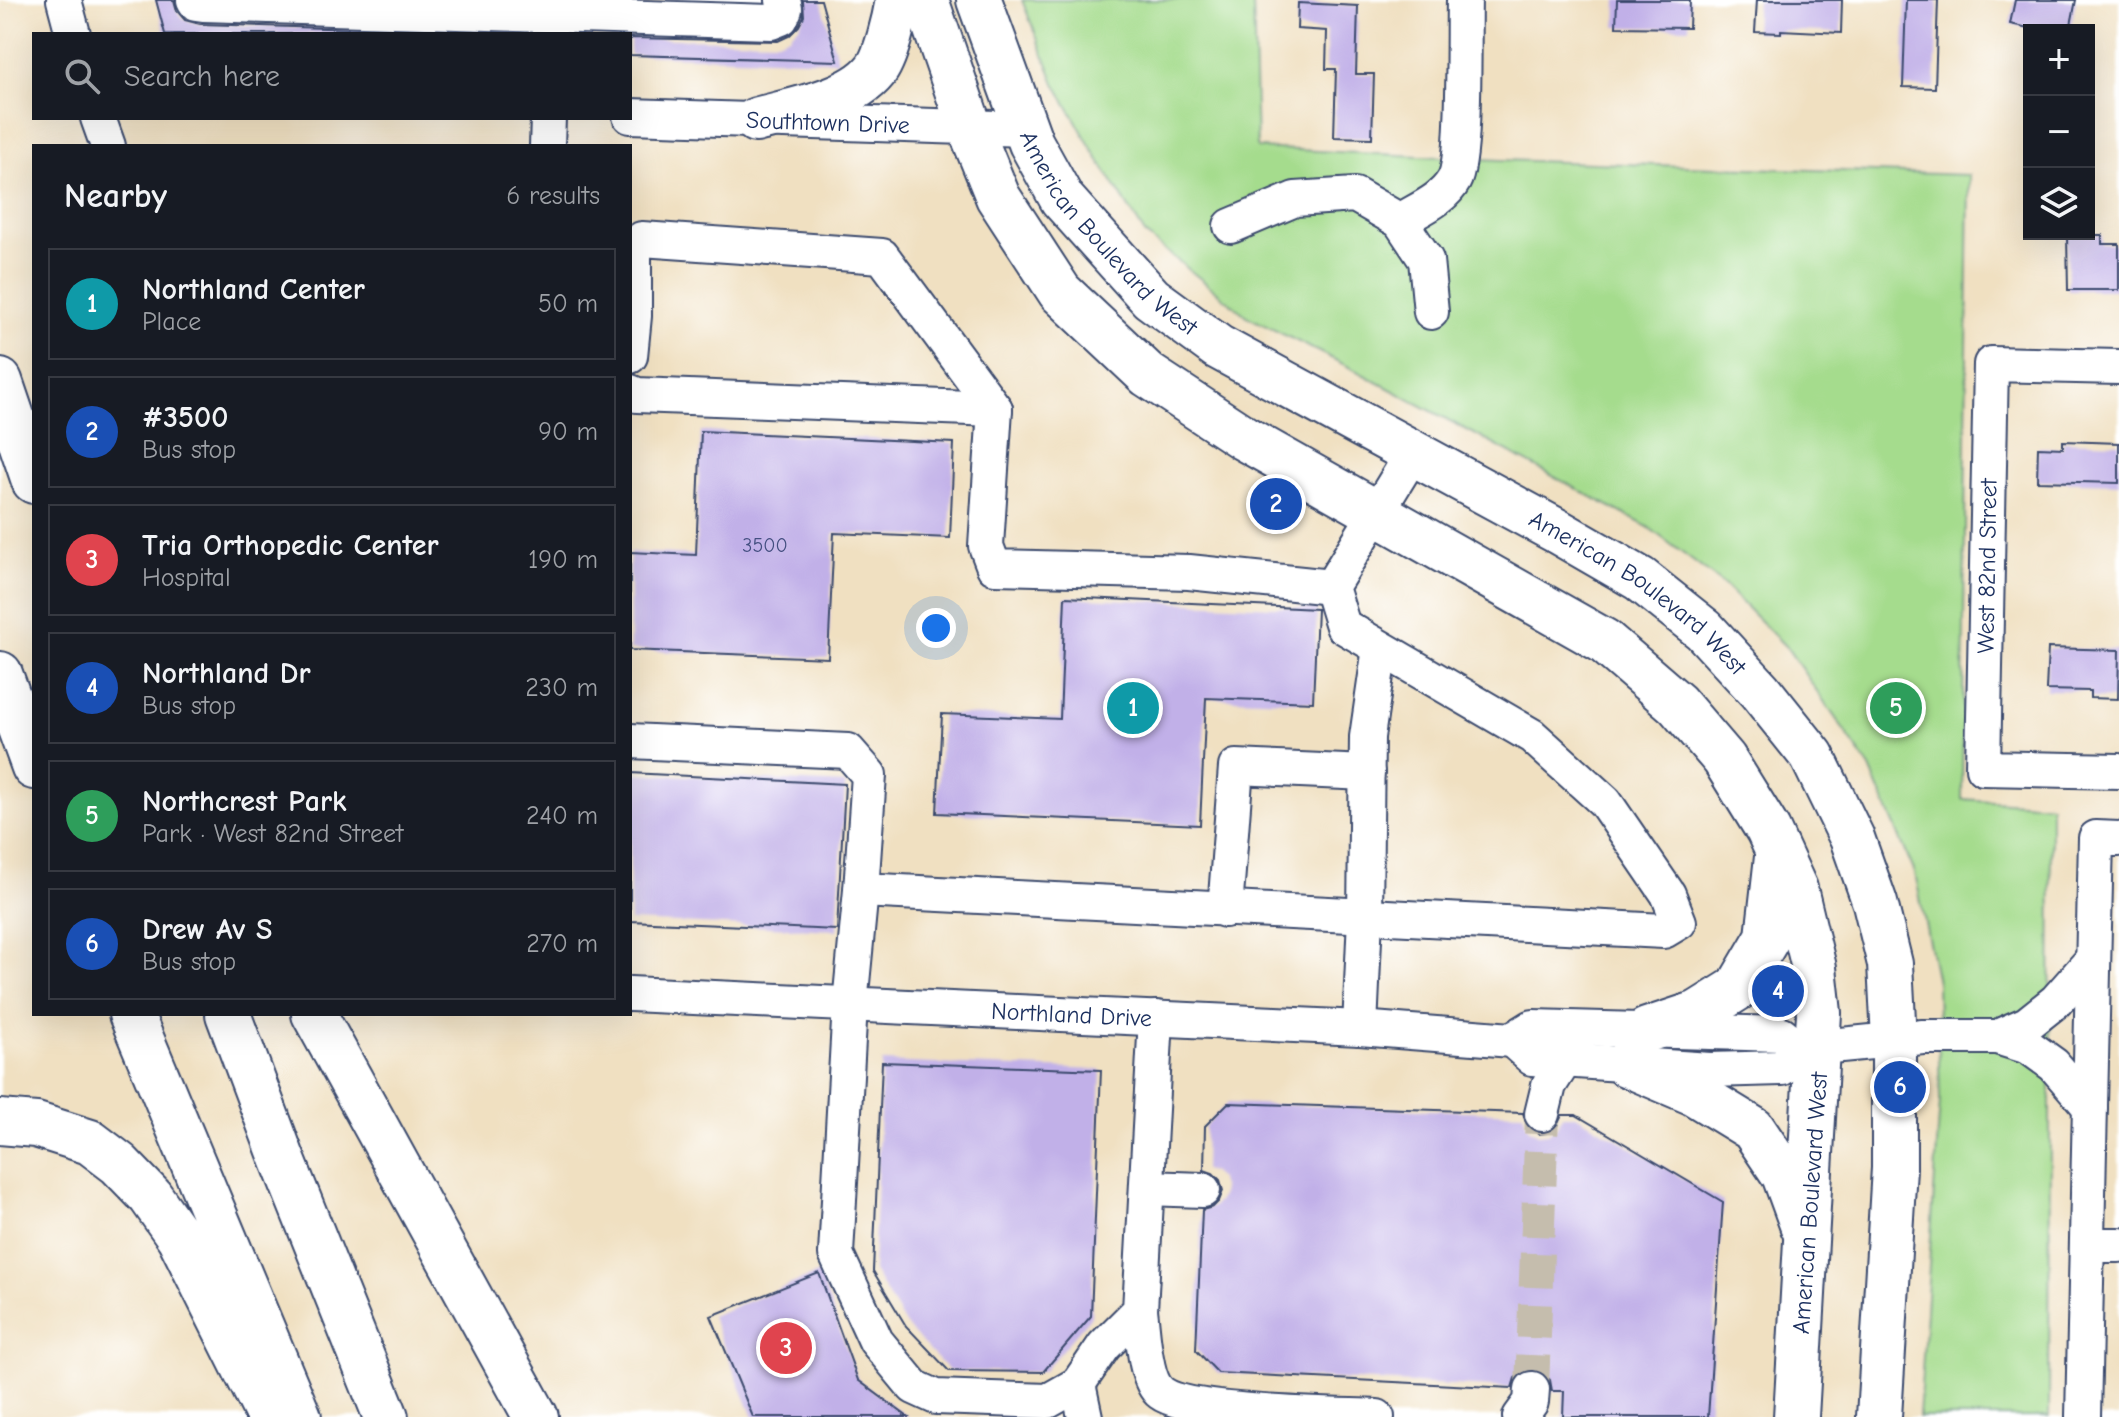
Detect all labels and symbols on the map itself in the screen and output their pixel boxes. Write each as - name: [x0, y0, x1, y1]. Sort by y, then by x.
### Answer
- street label: Southtown Drive: [745, 106, 910, 139]
- street label: American Boulevard West: [1014, 127, 1204, 342]
- pin: 2: [1250, 474, 1302, 534]
- street label: West 82nd Street: [1971, 477, 2003, 654]
- street label: American Boulevard West: [1524, 505, 1753, 681]
- house number: 3500: [742, 534, 788, 557]
- your location: [916, 608, 956, 648]
- pin: 1: [1107, 678, 1159, 738]
- pin: 5: [1870, 678, 1922, 738]
- pin: 4: [1752, 961, 1804, 1021]
- street label: Northland Drive: [990, 997, 1153, 1032]
- pin: 6: [1874, 1057, 1926, 1117]
- street label: American Boulevard West: [1787, 1070, 1833, 1335]
- pin: 3: [760, 1318, 812, 1378]

